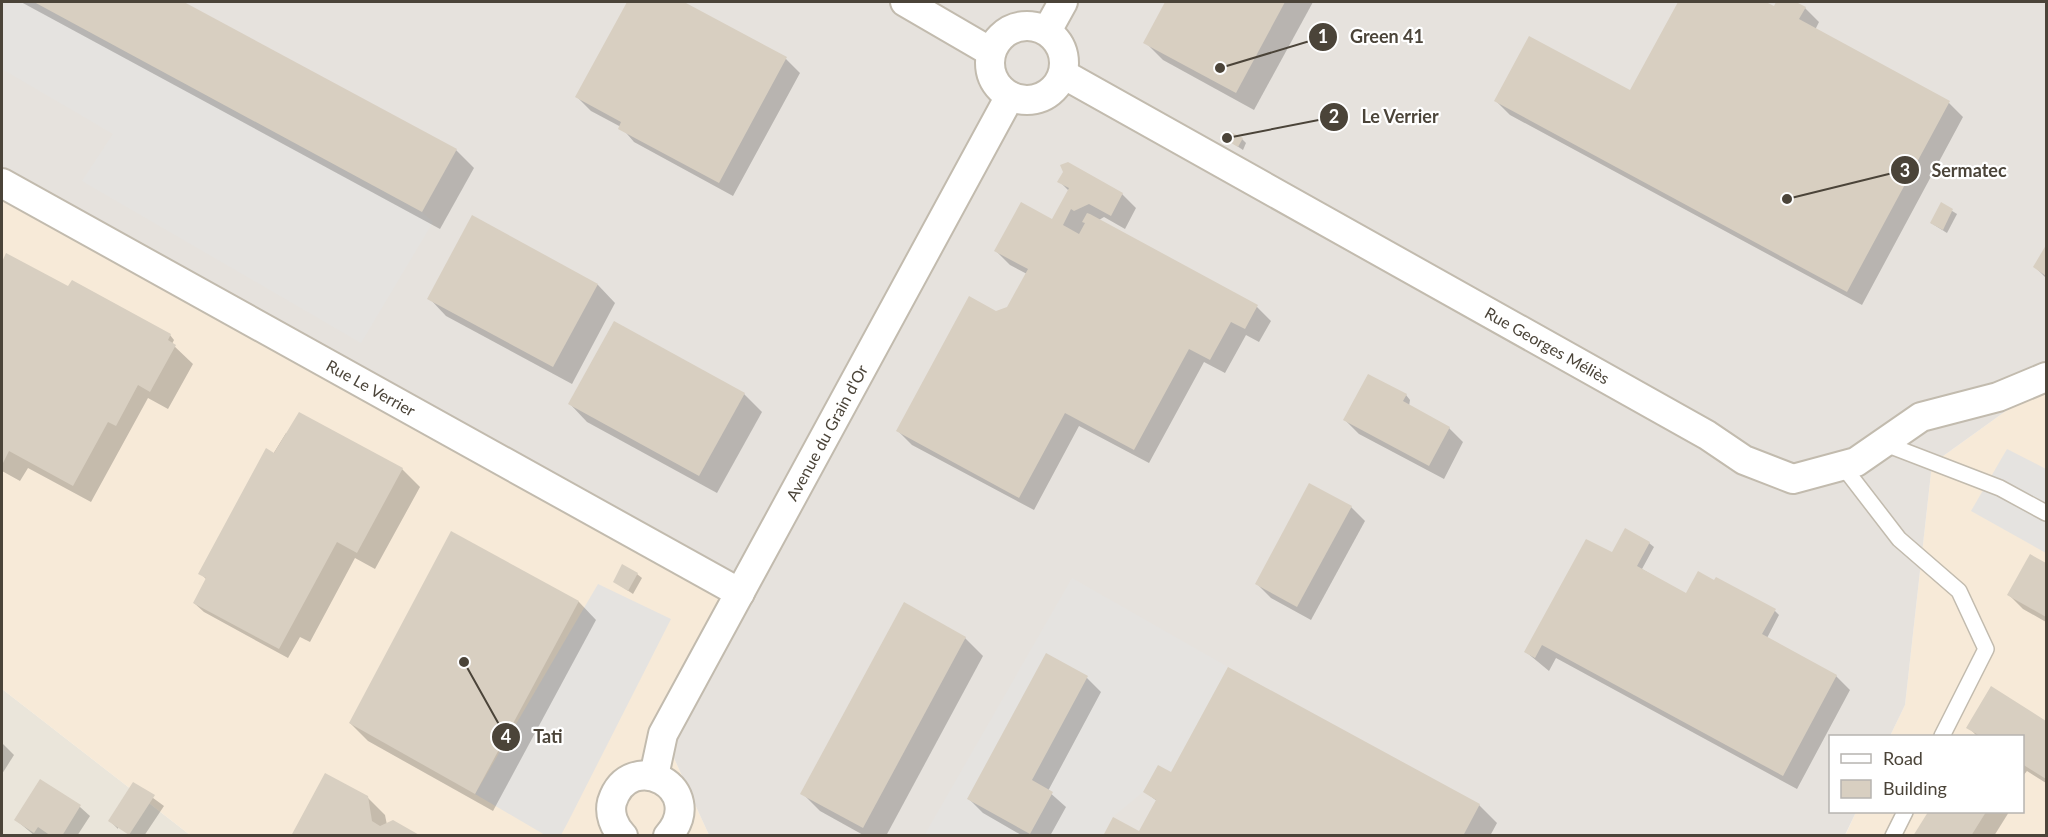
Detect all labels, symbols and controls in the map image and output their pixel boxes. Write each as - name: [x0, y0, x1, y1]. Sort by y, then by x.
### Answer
- callout: Green 41: [1308, 19, 1436, 55]
- text: 1: [1318, 25, 1328, 47]
- text: Green 41: [1350, 25, 1424, 47]
- callout: Le Verrier: [1319, 99, 1451, 135]
- text: 2: [1329, 105, 1339, 127]
- text: Le Verrier: [1361, 105, 1439, 127]
- callout: Sermatec: [1890, 152, 2019, 188]
- text: 3: [1900, 159, 1910, 181]
- text: Sermatec: [1931, 159, 2007, 181]
- street label: Rue Georges Méliès: [1482, 302, 1613, 387]
- street label: Rue Le Verrier: [323, 355, 419, 420]
- street label: Avenue du Grain d'Or: [782, 361, 871, 504]
- callout: Tati: [491, 719, 575, 755]
- text: 4: [501, 725, 511, 747]
- text: Tati: [533, 725, 563, 747]
- legend: [1829, 735, 2024, 813]
- text: Road: [1883, 747, 1923, 769]
- text: Building: [1883, 777, 1947, 799]

